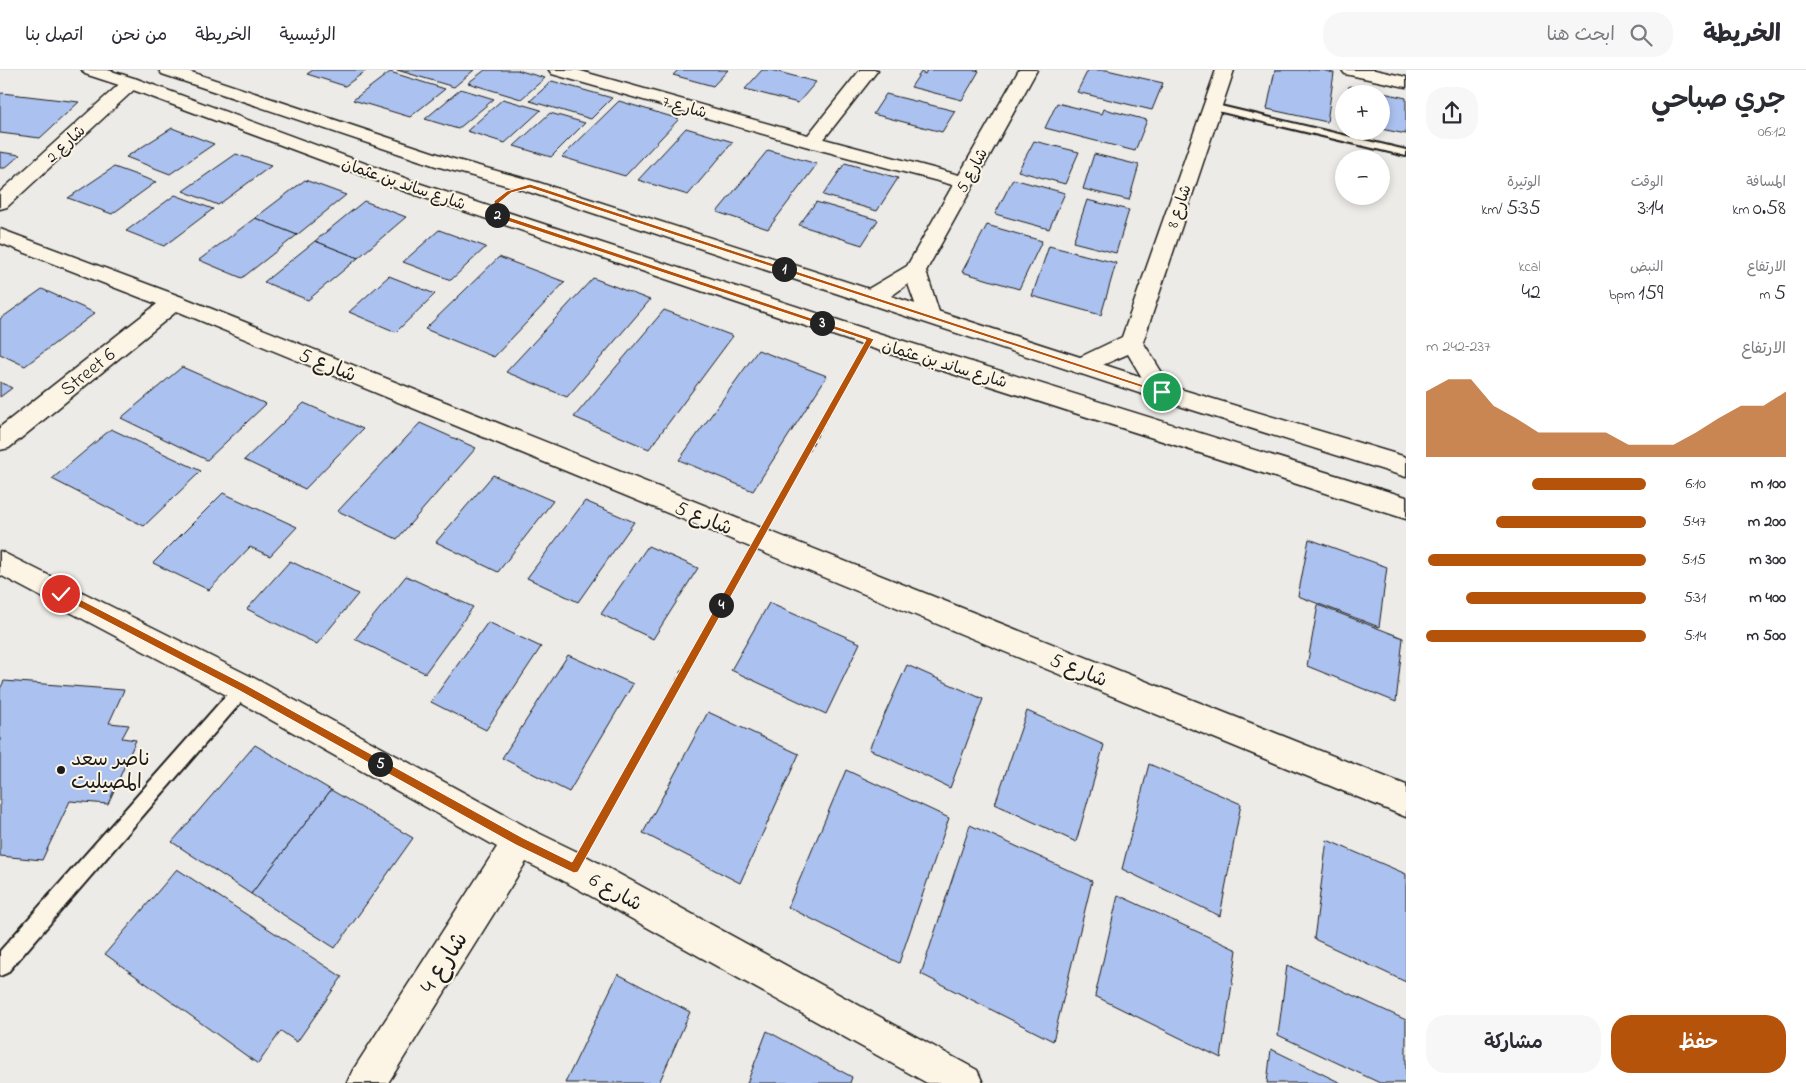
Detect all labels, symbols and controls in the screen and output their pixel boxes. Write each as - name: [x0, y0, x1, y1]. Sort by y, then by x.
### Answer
- search box: [1323, 12, 1673, 57]
- text: الخريطة: [1703, 18, 1781, 53]
- icon: search: [1627, 21, 1655, 49]
- text: ابحث هنا: [1547, 22, 1615, 49]
- text: اتصل بنا: [25, 23, 83, 49]
- text: من نحن: [111, 23, 167, 49]
- text: الخريطة: [195, 23, 251, 49]
- text: الرئيسية: [279, 23, 336, 49]
- text: جري صباحي: [1651, 80, 1786, 121]
- map controls: [1335, 85, 1390, 205]
- button: +: [1335, 85, 1390, 140]
- button: share: [1426, 87, 1478, 139]
- street label: شارع 7: [659, 90, 709, 126]
- street label: شارع 2: [41, 120, 92, 169]
- text: 06:12: [1758, 120, 1786, 144]
- street label: شارع 5: [951, 144, 995, 198]
- button: −: [1335, 150, 1390, 205]
- street label: شارع ساند بن عثمان: [338, 152, 469, 217]
- text: الوتيرة: [1507, 172, 1541, 193]
- text: الوقت: [1631, 172, 1663, 193]
- text: المسافة: [1746, 172, 1786, 193]
- street label: شارع 8: [1161, 182, 1199, 232]
- text: 5:35: [1506, 194, 1541, 224]
- text: 3:14: [1638, 194, 1663, 224]
- text: 0.58: [1753, 194, 1786, 224]
- text: /km: [1481, 200, 1506, 221]
- text: km: [1732, 200, 1753, 221]
- pin: 2: [484, 202, 510, 228]
- text: 2: [494, 205, 501, 226]
- pin: 1: [772, 256, 796, 282]
- text: kcal: [1518, 257, 1541, 278]
- text: النبض: [1630, 257, 1663, 278]
- text: الارتفاع: [1747, 257, 1786, 278]
- text: 1: [782, 259, 787, 280]
- text: 42: [1522, 278, 1541, 308]
- text: 159: [1638, 279, 1663, 309]
- text: 5: [1774, 279, 1786, 309]
- text: bpm: [1609, 285, 1638, 306]
- text: m: [1760, 285, 1774, 306]
- pin: 3: [810, 310, 834, 336]
- text: 3: [820, 313, 825, 334]
- street label: شارع ساند بن عثمان: [879, 334, 1010, 395]
- text: 237–242 m: [1426, 335, 1491, 359]
- text: الارتفاع: [1741, 337, 1786, 361]
- street label: Street 6: [55, 341, 123, 404]
- street label: شارع 5: [294, 342, 360, 391]
- pin: [1141, 371, 1183, 413]
- icon: arrive: [1148, 378, 1176, 406]
- text: 6:10: [1686, 472, 1706, 496]
- text: 100 m: [1751, 472, 1786, 496]
- street label: شارع 5: [670, 495, 736, 544]
- text: 5:47: [1682, 510, 1706, 534]
- text: 200 m: [1748, 510, 1786, 534]
- text: 5:15: [1681, 548, 1706, 572]
- text: 300 m: [1749, 548, 1786, 572]
- pin: [40, 573, 82, 615]
- icon: check: [47, 580, 75, 608]
- text: 5:31: [1684, 586, 1706, 610]
- text: 400 m: [1749, 586, 1786, 610]
- pin: 4: [708, 592, 734, 618]
- text: 4: [719, 595, 724, 616]
- text: 5:14: [1684, 624, 1706, 648]
- text: 500 m: [1747, 624, 1786, 648]
- street label: شارع 5: [1045, 647, 1111, 696]
- place label: ناصر سعد المصيليت: [71, 746, 151, 798]
- pin: 5: [368, 752, 392, 776]
- text: 5: [376, 754, 385, 775]
- marker: ناصر سعد المصيليت: [55, 764, 67, 776]
- street label: شارع 6: [583, 867, 647, 920]
- street label: شارع 4: [412, 925, 478, 1001]
- button: مشاركة: [1426, 1015, 1601, 1073]
- button: حفظ: [1611, 1015, 1786, 1073]

